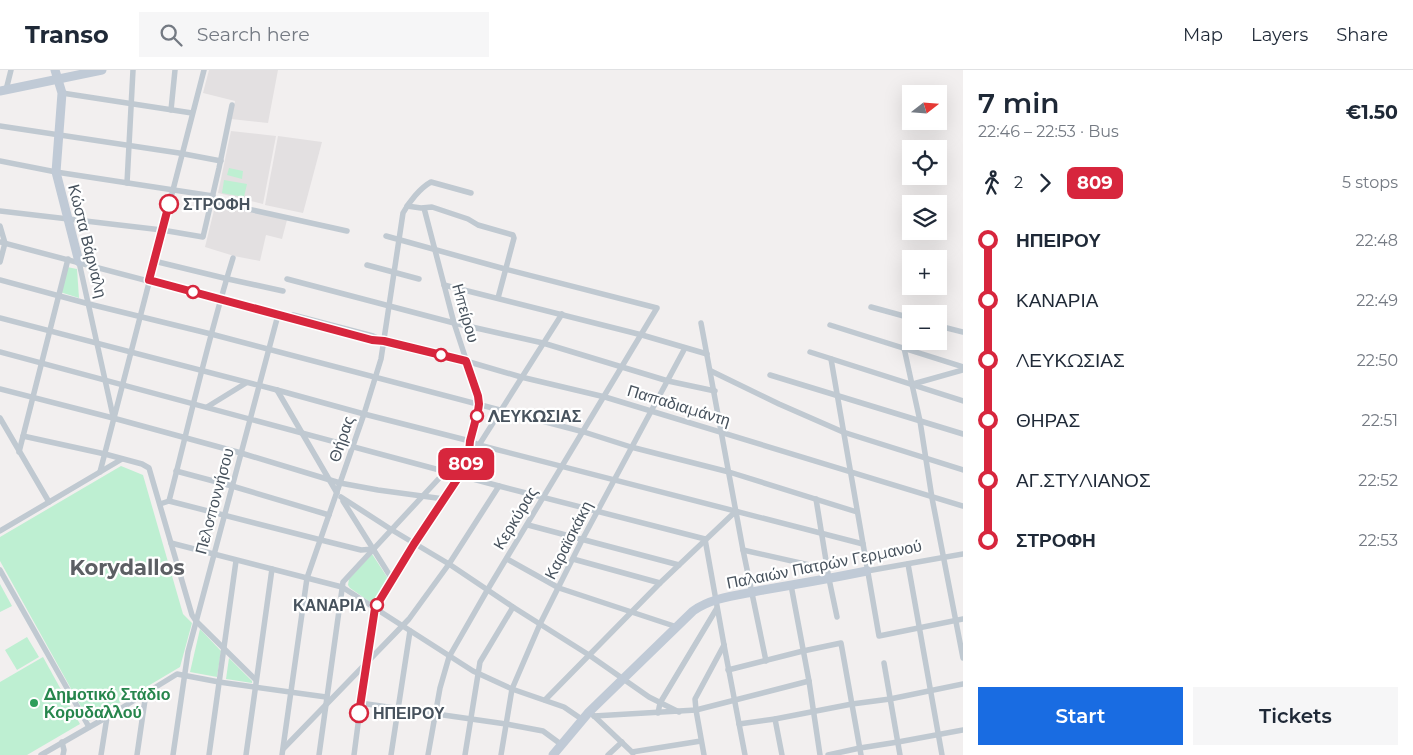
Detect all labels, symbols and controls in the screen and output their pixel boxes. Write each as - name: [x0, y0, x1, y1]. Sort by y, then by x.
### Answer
- search box: [139, 12, 489, 57]
- text: Transo: [25, 20, 109, 49]
- icon: search: [157, 21, 185, 49]
- text: Search here: [197, 23, 310, 46]
- text: Map: [1183, 24, 1223, 46]
- text: Layers: [1251, 24, 1308, 46]
- text: Share: [1336, 24, 1388, 46]
- north arrow: [902, 85, 948, 130]
- map controls: [902, 85, 947, 350]
- text: 7 min: [978, 86, 1060, 120]
- text: €1.50: [1346, 101, 1398, 124]
- text: 22:46 – 22:53 · Bus: [978, 122, 1119, 141]
- button: locate: [902, 140, 947, 185]
- icon: walk: [978, 169, 1006, 197]
- icon: forward: [1031, 169, 1059, 197]
- text: 809: [1077, 172, 1113, 194]
- text: 2: [1014, 173, 1023, 192]
- text: 5 stops: [1342, 173, 1398, 192]
- street label: Κώστα Βάρναλη: [64, 182, 111, 300]
- marker: ΣΤΡΟΦΗ: [159, 194, 179, 214]
- place label: ΣΤΡΟΦΗ: [183, 195, 250, 214]
- button: layers: [902, 195, 947, 240]
- text: ΗΠΕΙΡΟΥ: [1016, 229, 1101, 252]
- text: 22:48: [1355, 231, 1398, 250]
- button: +: [902, 250, 947, 295]
- street label: Ηπείρου: [448, 281, 483, 345]
- unlabelled marker: [186, 285, 200, 299]
- text: ΚΑΝΑΡΙΑ: [1016, 289, 1098, 312]
- text: 22:49: [1356, 291, 1398, 310]
- button: −: [902, 305, 947, 350]
- unlabelled marker: [434, 348, 448, 362]
- text: ΛΕΥΚΩΣΙΑΣ: [1016, 349, 1125, 372]
- text: 22:50: [1357, 351, 1398, 370]
- street label: Παπαδιαμάντη: [625, 381, 733, 430]
- place label: ΛΕΥΚΩΣΙΑΣ: [487, 407, 582, 426]
- marker: ΛΕΥΚΩΣΙΑΣ: [470, 409, 484, 423]
- text: ΘΗΡΑΣ: [1016, 409, 1080, 432]
- text: 22:51: [1362, 411, 1398, 430]
- street label: Θήρας: [325, 413, 358, 465]
- street label: Πελοποννήσου: [191, 446, 238, 556]
- line badge: 809: [437, 448, 495, 480]
- text: 809: [448, 453, 484, 475]
- text: ΑΓ.ΣΤΥΛΙΑΝΟΣ: [1016, 469, 1151, 492]
- text: 22:52: [1358, 471, 1398, 490]
- street label: Κερκύρας: [489, 483, 542, 553]
- street label: Καραϊσκάκη: [541, 498, 596, 583]
- text: ΣΤΡΟΦΗ: [1016, 529, 1096, 552]
- text: 22:53: [1358, 531, 1398, 550]
- street label: Παλαιών Πατρών Γερμανού: [725, 536, 923, 593]
- district label: Korydallos: [69, 555, 185, 580]
- place label: ΚΑΝΑΡΙΑ: [293, 596, 366, 615]
- marker: ΚΑΝΑΡΙΑ: [370, 598, 384, 612]
- place label: Δημοτικό Στάδιο Κορυδαλλού: [43, 685, 171, 722]
- button: Start: [978, 687, 1183, 745]
- button: Tickets: [1193, 687, 1398, 745]
- marker: Δημοτικό Στάδιο Κορυδαλλού: [28, 697, 40, 709]
- marker: ΗΠΕΙΡΟΥ: [349, 703, 369, 723]
- place label: ΗΠΕΙΡΟΥ: [373, 704, 445, 723]

